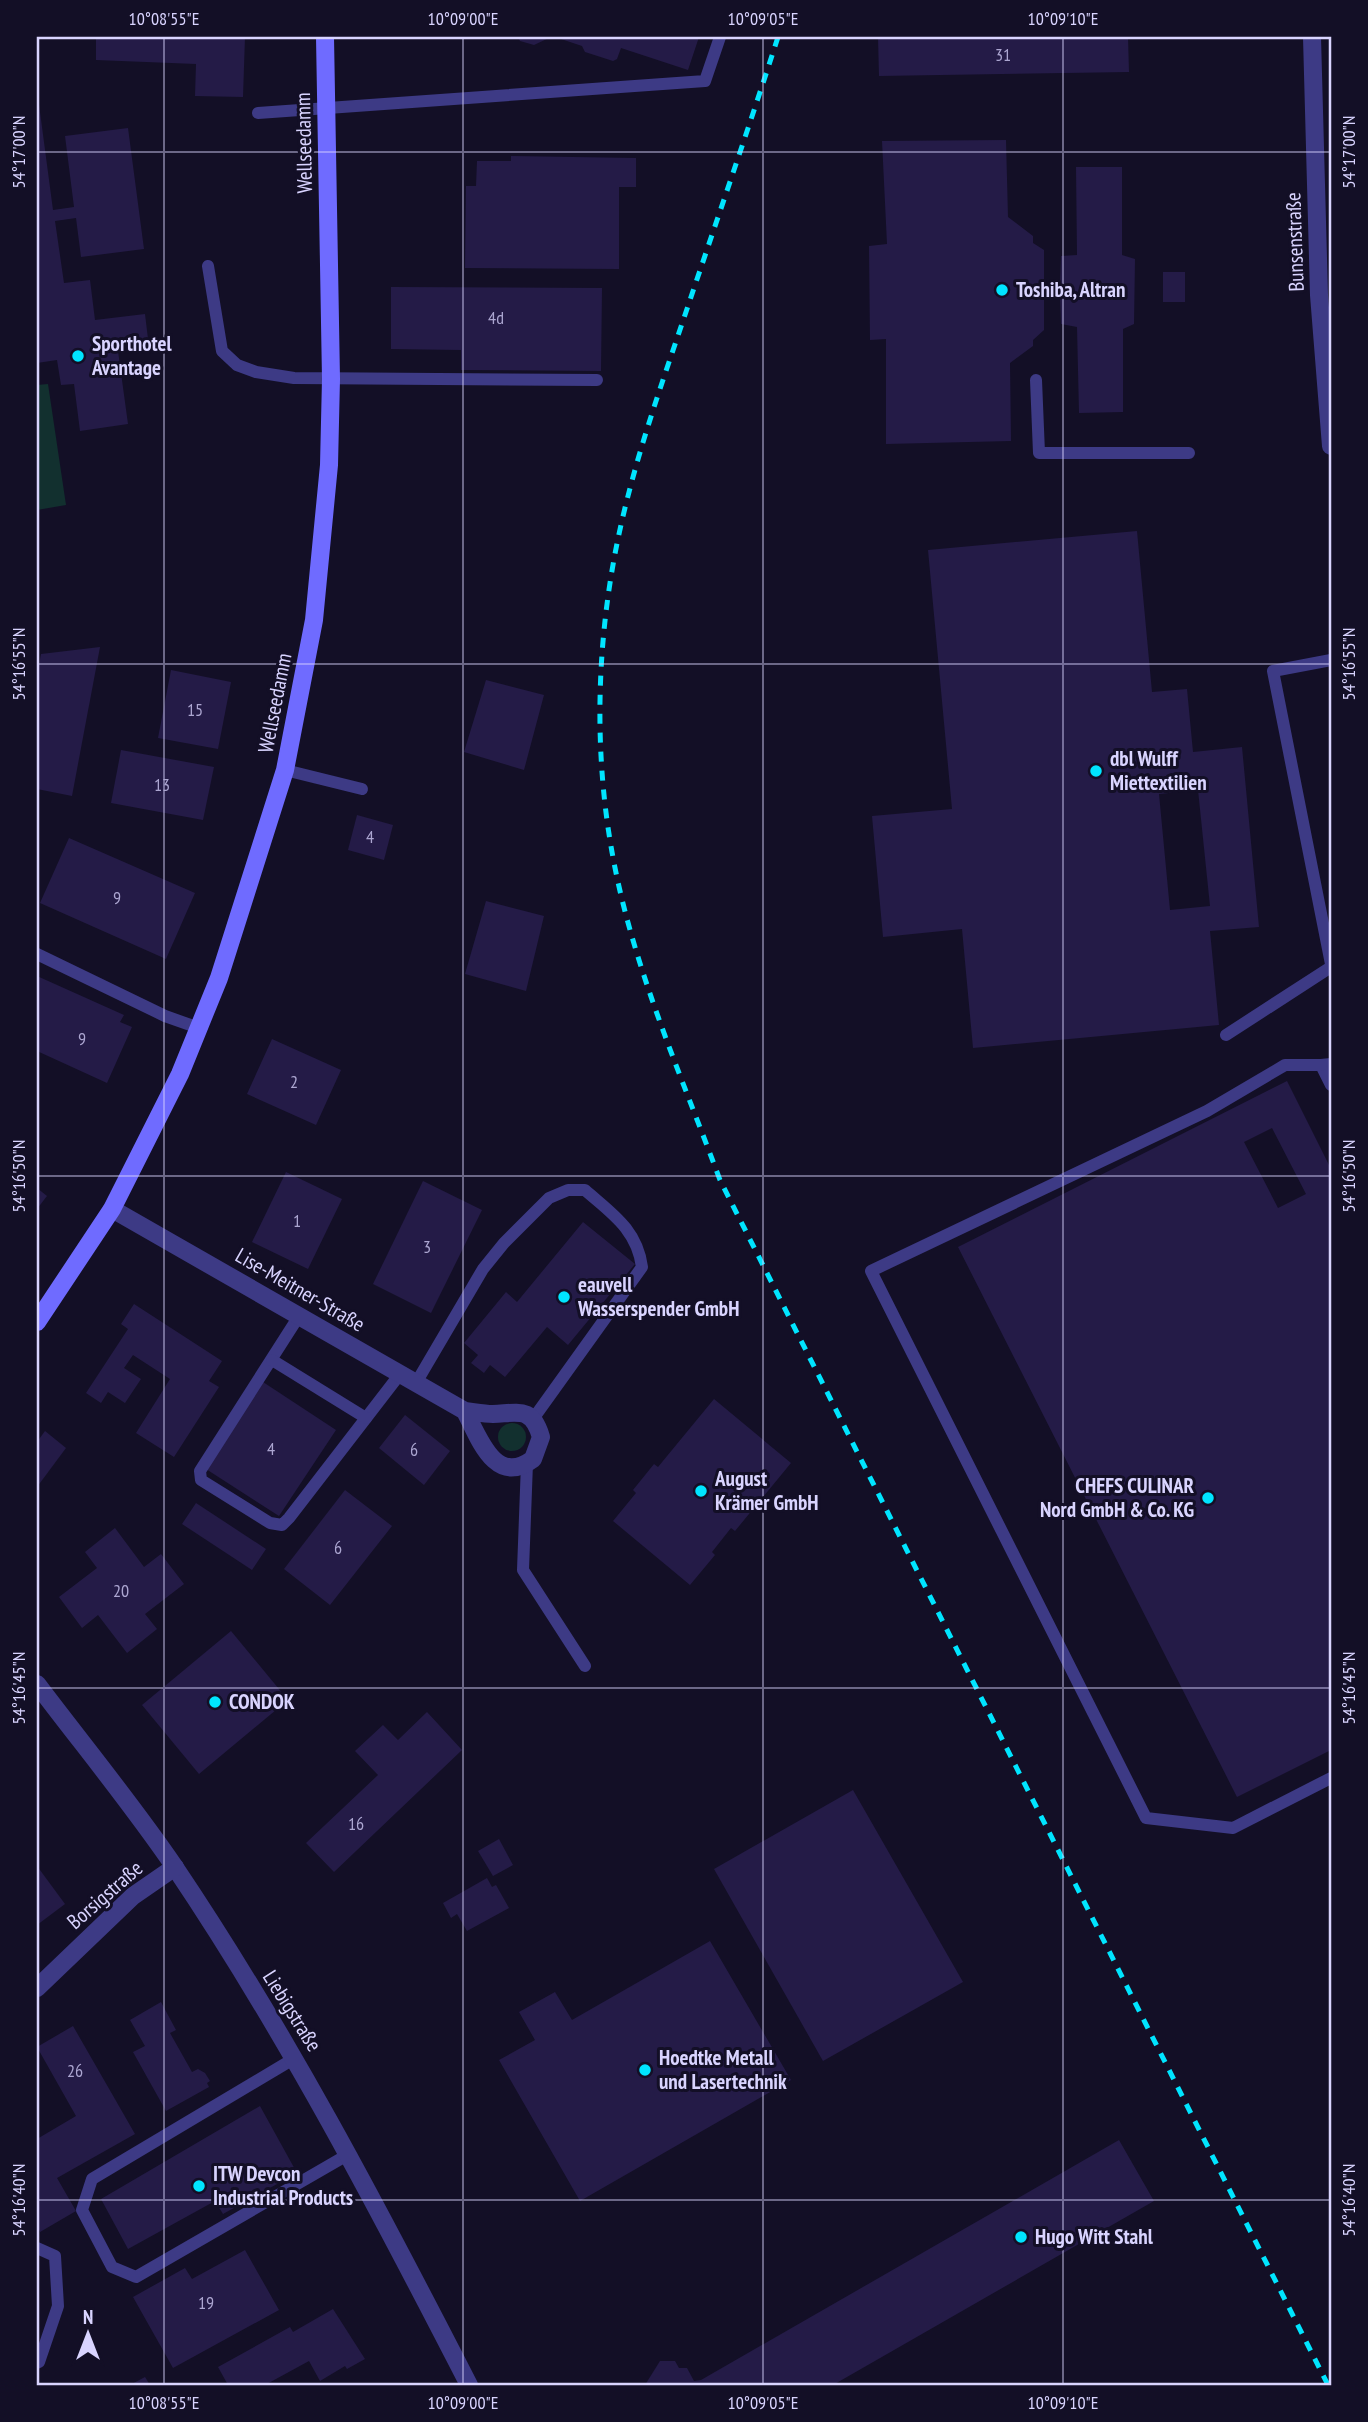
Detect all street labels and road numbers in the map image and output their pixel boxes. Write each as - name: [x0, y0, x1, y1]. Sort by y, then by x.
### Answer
- street label: Wellseedamm: [289, 92, 318, 194]
- street label: Bunsenstraße: [1279, 192, 1310, 292]
- street label: Wellseedamm: [252, 651, 297, 755]
- street label: Lise-Meitner-Straße: [231, 1242, 370, 1338]
- street label: Borsigstraße: [61, 1854, 148, 1935]
- street label: Liebigstraße: [257, 1965, 328, 2056]

